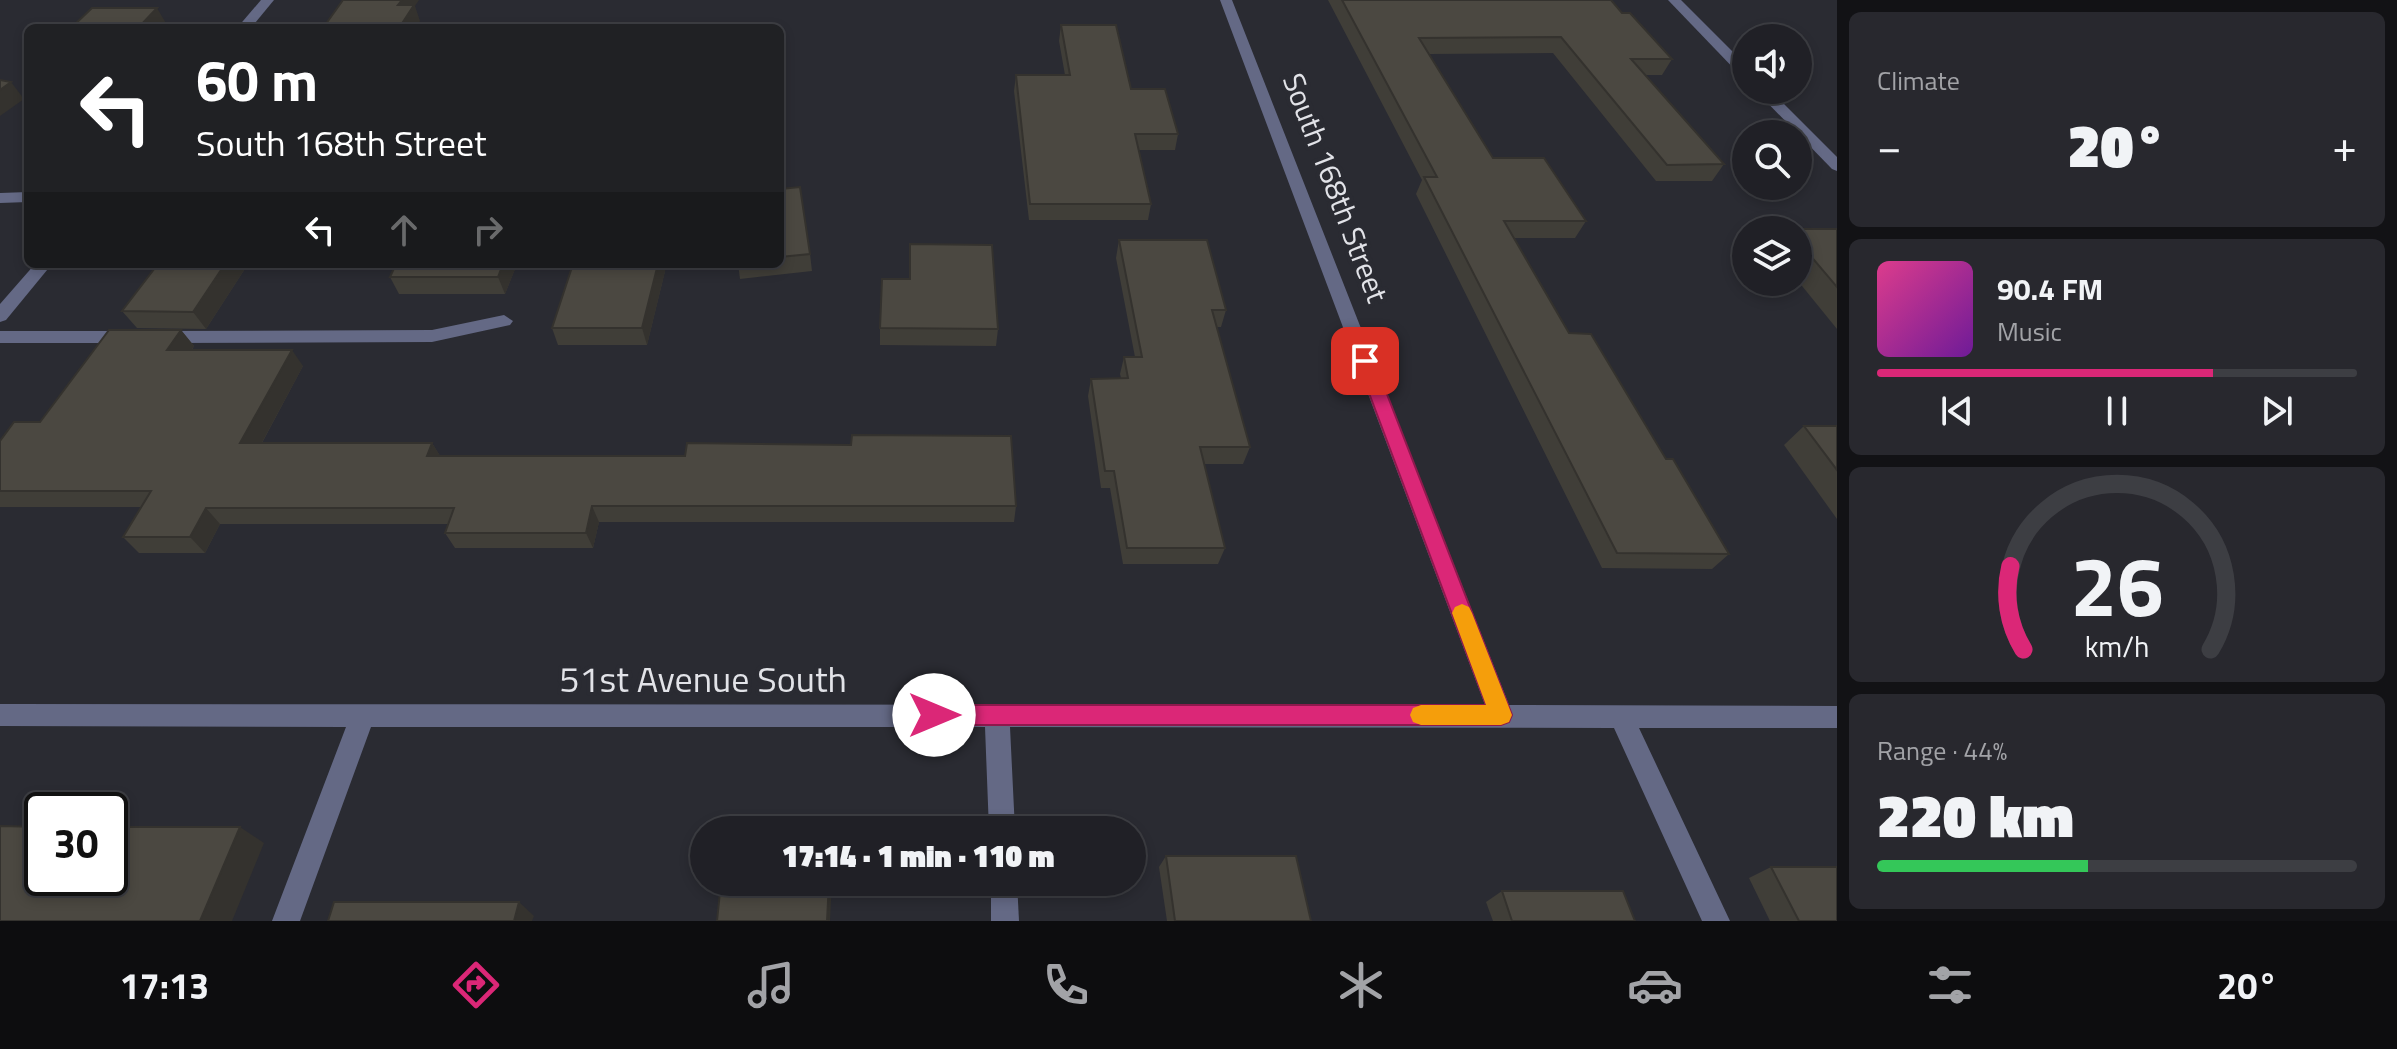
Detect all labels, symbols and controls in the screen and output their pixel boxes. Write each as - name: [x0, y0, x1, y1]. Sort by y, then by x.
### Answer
- map controls: [1732, 24, 1812, 296]
- button: sound: [1732, 24, 1812, 104]
- text: 60 m: [196, 38, 318, 123]
- icon: left: [64, 56, 168, 160]
- text: Climate: [1877, 61, 1960, 100]
- street label: South 168th Street: [1271, 66, 1401, 309]
- text: 20°: [2068, 99, 2167, 190]
- text: −: [1877, 112, 1902, 179]
- text: +: [2332, 112, 2357, 179]
- text: South 168th Street: [196, 115, 487, 170]
- button: search: [1732, 120, 1812, 200]
- icon: left: [298, 208, 342, 252]
- icon: ahead: [382, 208, 426, 252]
- icon: right: [466, 208, 510, 252]
- button: layers: [1732, 216, 1812, 296]
- text: 90.4 FM: [1997, 266, 2103, 312]
- text: Music: [1997, 312, 2062, 351]
- pin: [1331, 327, 1399, 395]
- icon: arrive: [1343, 339, 1387, 383]
- icon: previous: [1935, 389, 1979, 433]
- icon: pause: [2095, 389, 2139, 433]
- icon: next: [2255, 389, 2299, 433]
- text: 26: [2070, 522, 2164, 648]
- text: km/h: [2085, 625, 2149, 668]
- street label: 51st Avenue South: [559, 651, 847, 706]
- position arrow: [892, 673, 976, 757]
- text: Range · 44%: [1877, 731, 2007, 770]
- text: 220 km: [1877, 769, 2074, 860]
- speed limit sign: 30: [24, 792, 128, 896]
- text: 17:14 · 1 min · 110 m: [782, 833, 1054, 879]
- icon: directions: [448, 957, 504, 1013]
- icon: music: [743, 957, 799, 1013]
- icon: phone: [1038, 957, 1094, 1013]
- icon: climate: [1333, 957, 1389, 1013]
- icon: car: [1627, 957, 1683, 1013]
- icon: filters: [1922, 957, 1978, 1013]
- text: 17:13: [119, 958, 209, 1013]
- text: 20°: [2217, 958, 2278, 1013]

